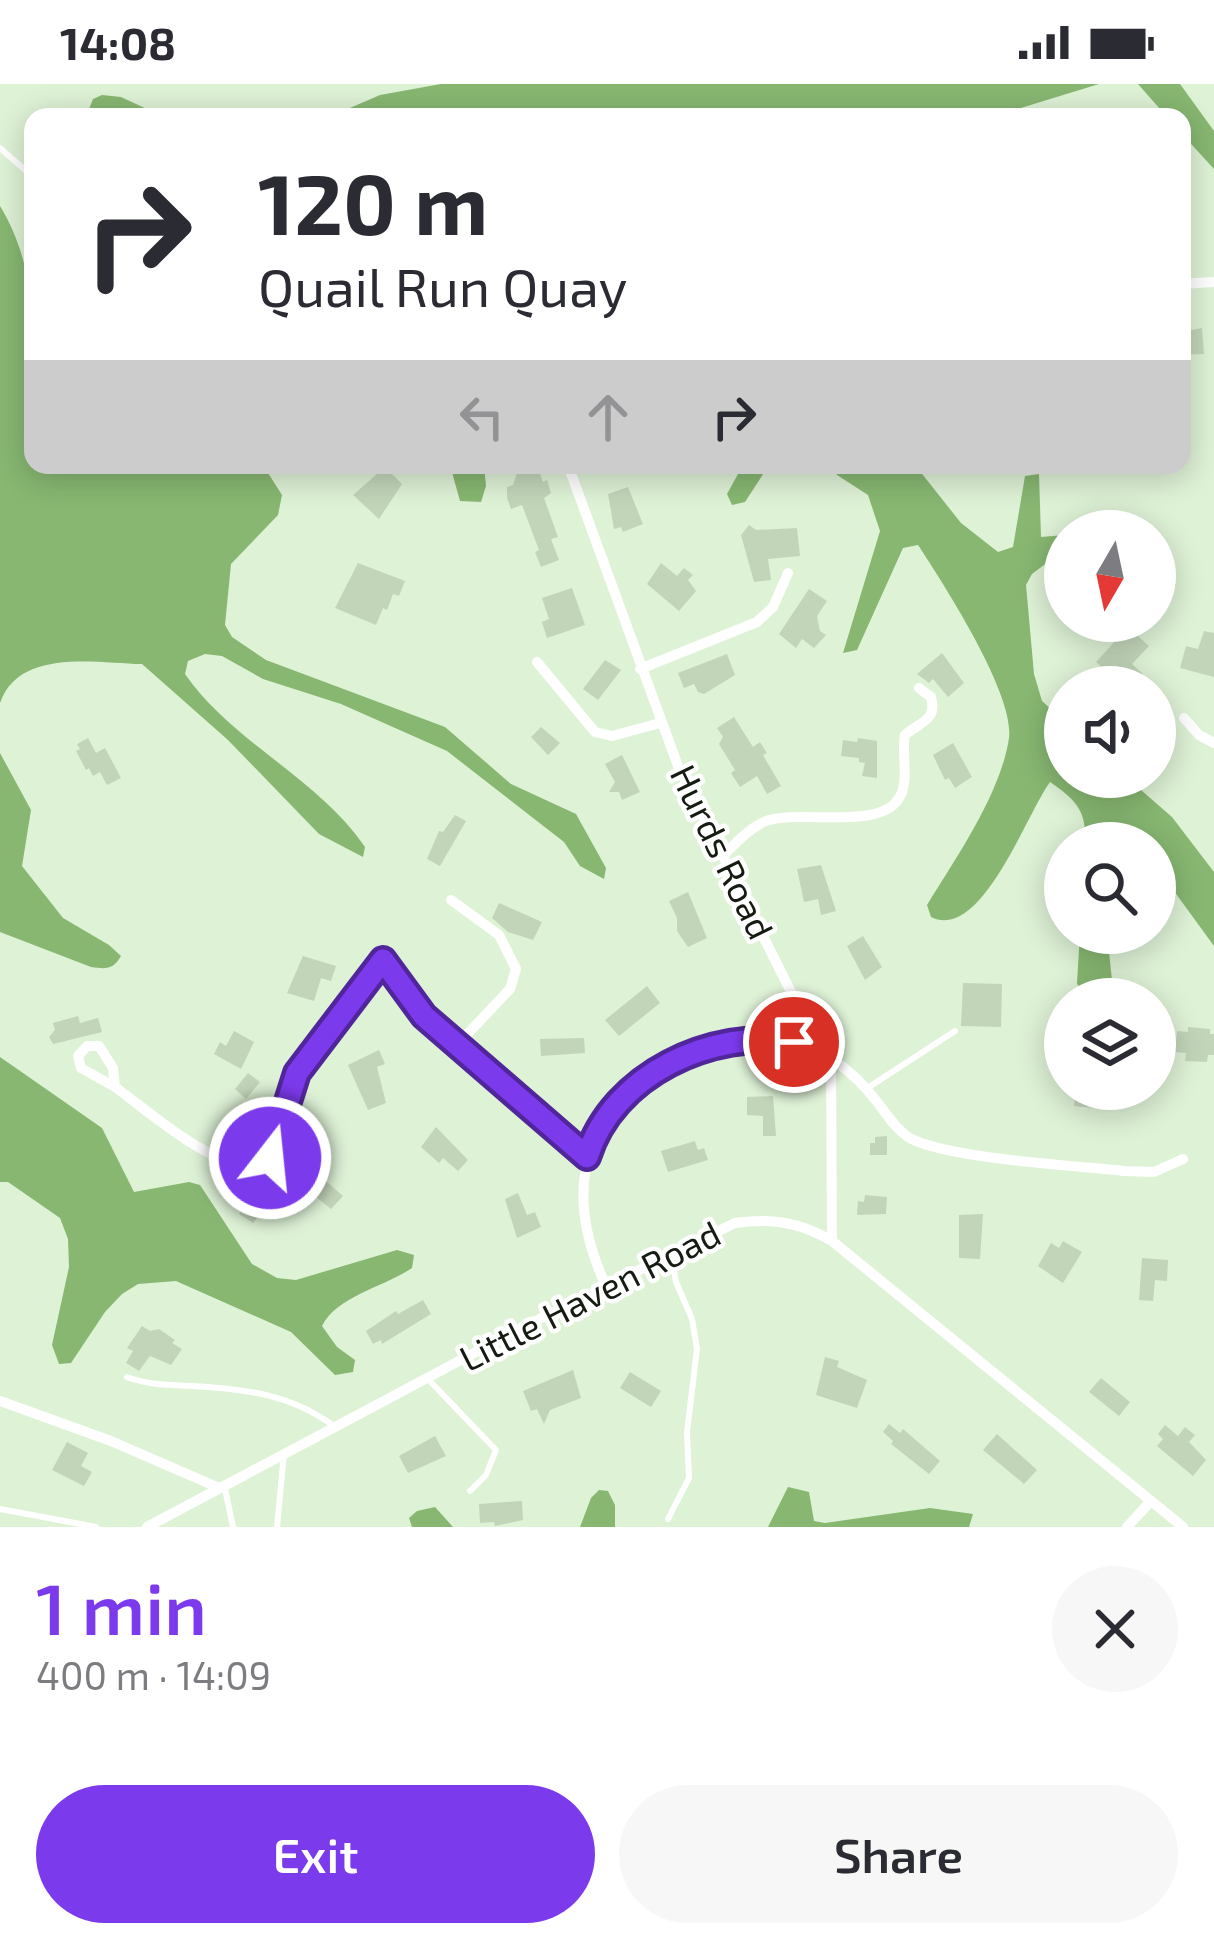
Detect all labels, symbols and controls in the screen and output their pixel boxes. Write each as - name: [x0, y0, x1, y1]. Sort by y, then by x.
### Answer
- text: 14:08: [60, 15, 176, 69]
- text: 120 m: [258, 151, 488, 252]
- icon: right: [60, 156, 216, 312]
- text: Quail Run Quay: [258, 253, 627, 318]
- icon: left: [449, 384, 515, 450]
- icon: ahead: [575, 384, 641, 450]
- icon: right: [701, 384, 767, 450]
- north arrow: [1044, 510, 1176, 642]
- map controls: [1044, 510, 1176, 1110]
- button: sound: [1044, 666, 1176, 798]
- street label: Hurds Road: [663, 757, 784, 945]
- button: search: [1044, 822, 1176, 954]
- button: layers: [1044, 978, 1176, 1110]
- pin: [743, 991, 845, 1093]
- icon: arrive: [761, 1009, 827, 1075]
- position arrow: [207, 1095, 333, 1221]
- street label: Little Haven Road: [452, 1210, 727, 1379]
- text: 1 min: [36, 1563, 207, 1649]
- button: close: [1052, 1566, 1178, 1692]
- text: 400 m · 14:09: [36, 1651, 271, 1698]
- button: Exit: [36, 1785, 595, 1923]
- button: Share: [619, 1785, 1178, 1923]

